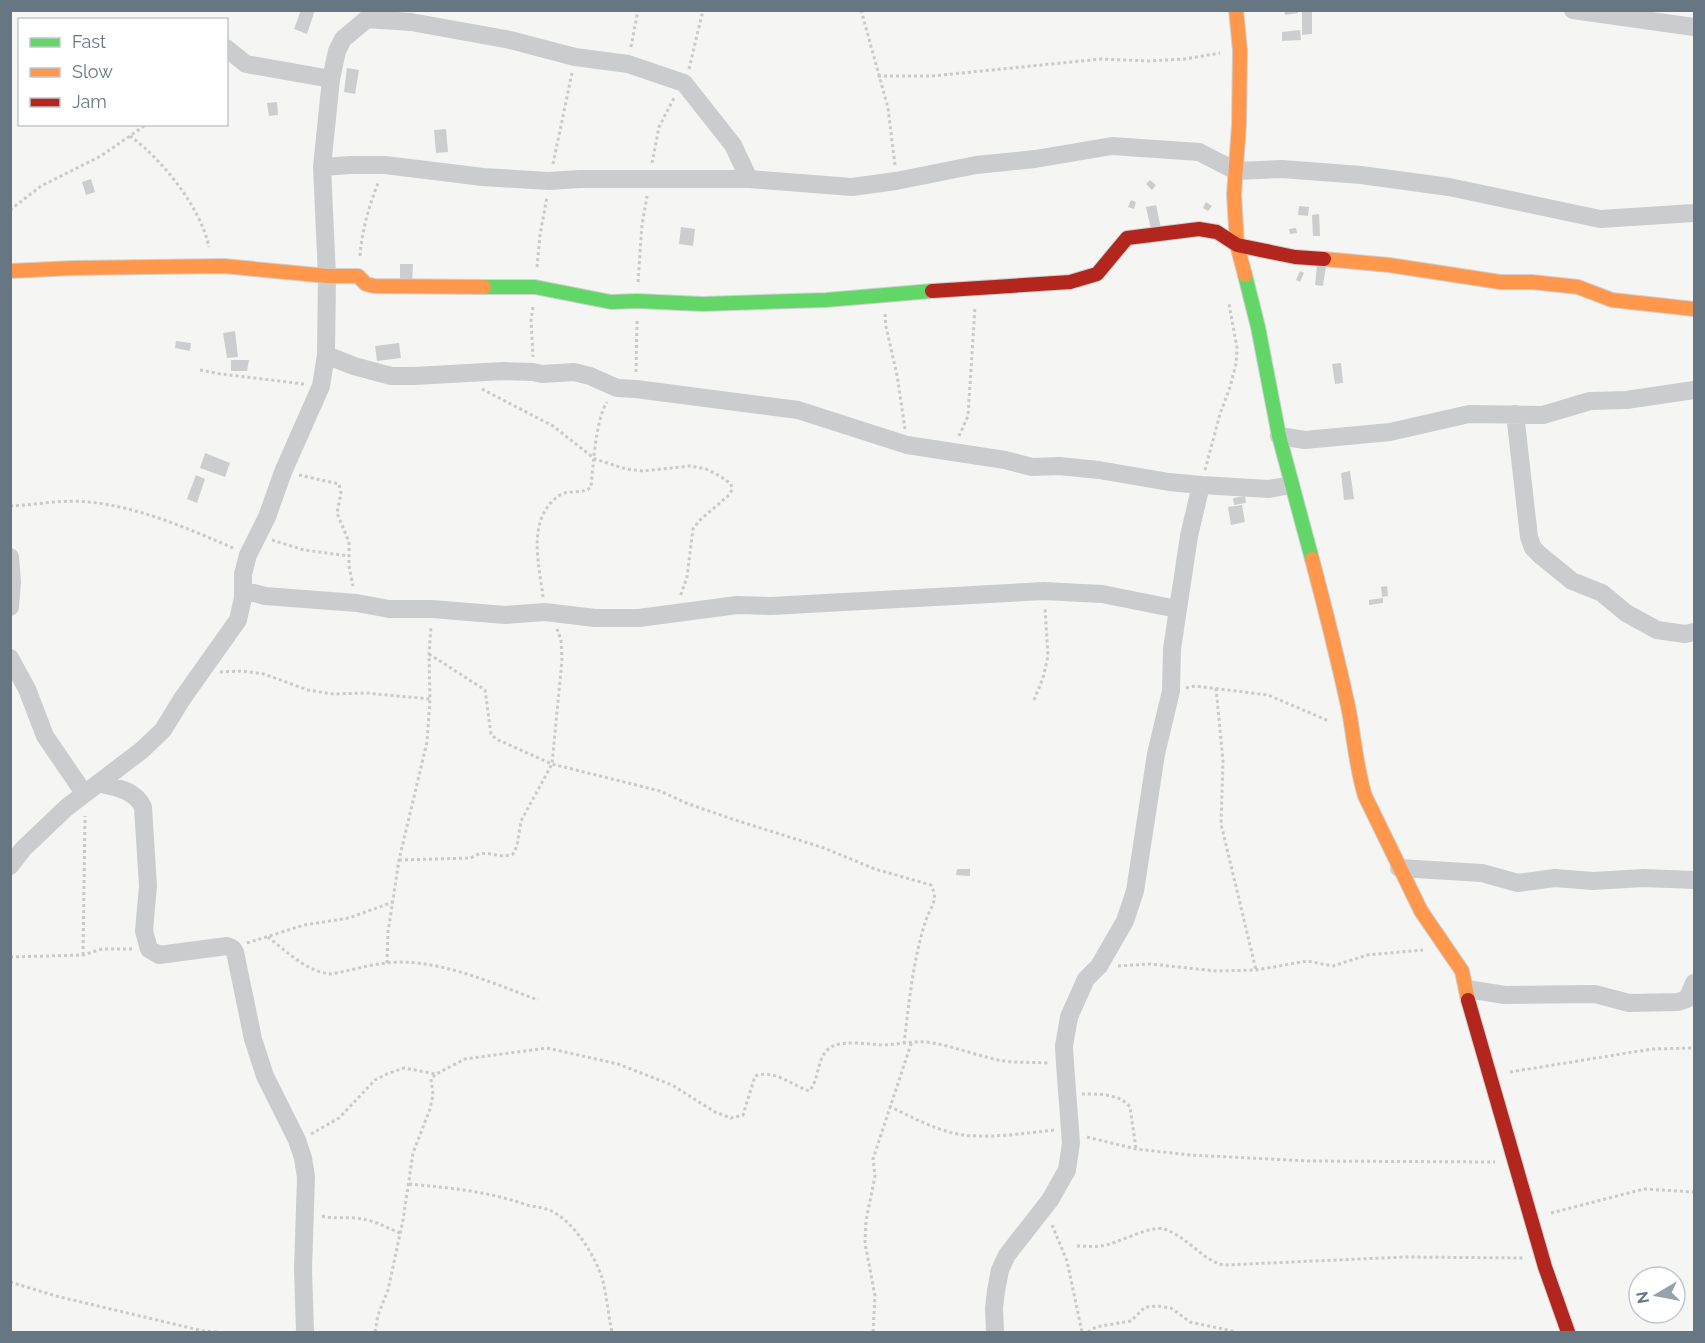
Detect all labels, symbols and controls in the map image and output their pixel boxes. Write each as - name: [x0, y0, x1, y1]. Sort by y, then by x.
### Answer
- legend: [18, 18, 228, 126]
- text: Fast: [72, 31, 106, 52]
- text: Slow: [72, 61, 113, 82]
- text: Jam: [72, 91, 107, 112]
- north arrow: [1627, 1265, 1687, 1325]
- text: N: [1632, 1290, 1653, 1305]

